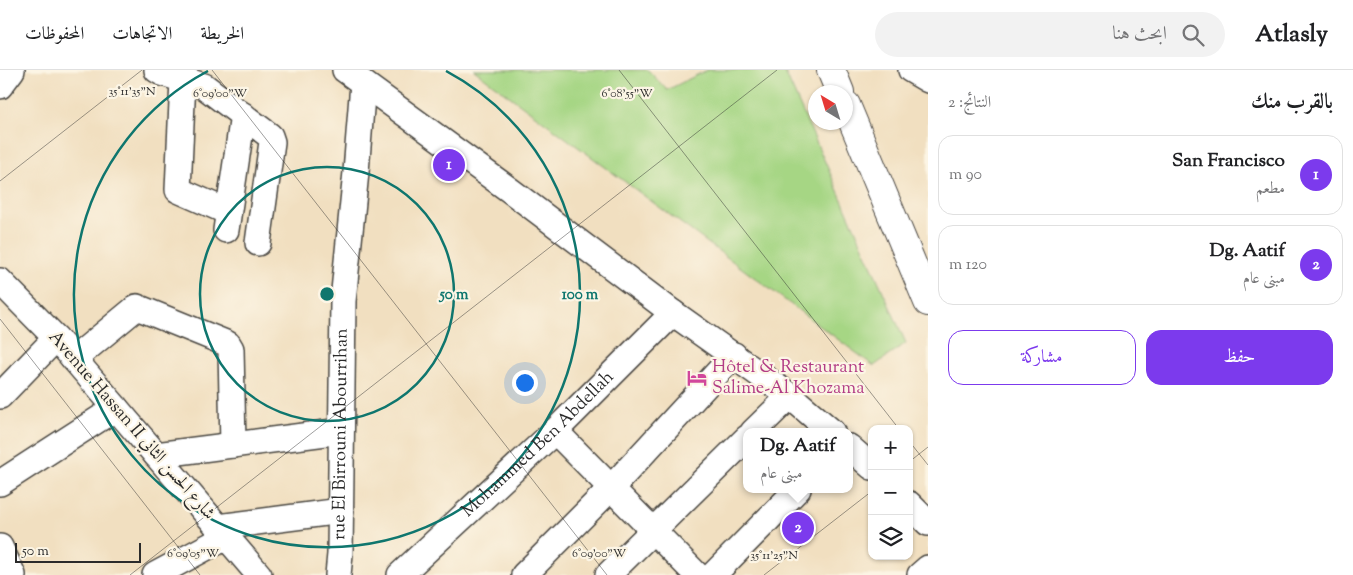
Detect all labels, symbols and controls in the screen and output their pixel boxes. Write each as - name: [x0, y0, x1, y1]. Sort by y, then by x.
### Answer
- search box: [875, 12, 1225, 57]
- text: Atlasly: [1255, 18, 1328, 52]
- text: ابحث هنا: [1112, 21, 1167, 48]
- icon: search: [1179, 21, 1207, 49]
- text: المحفوظات: [25, 22, 84, 48]
- text: الاتجاهات: [112, 22, 172, 48]
- text: الخريطة: [200, 22, 244, 48]
- text: 35°11'35"N: [108, 83, 156, 101]
- text: 6°09'00"W: [193, 85, 248, 103]
- text: 6°08'55"W: [601, 85, 653, 103]
- north arrow: [808, 85, 853, 130]
- text: بالقرب منك: [1251, 88, 1333, 118]
- text: النتائج: 2: [948, 92, 991, 115]
- pin: 1: [433, 146, 465, 184]
- text: San Francisco: [1172, 148, 1285, 175]
- text: 90 m: [949, 164, 982, 187]
- text: 1: [1313, 164, 1319, 187]
- text: مطعم: [1256, 178, 1285, 201]
- text: Dg. Aatif: [1209, 238, 1285, 265]
- text: 120 m: [949, 254, 987, 277]
- text: 2: [1312, 254, 1320, 277]
- text: مبنى عام: [1243, 268, 1285, 291]
- centre of rings: [318, 285, 336, 303]
- text: 50 m: [439, 285, 469, 306]
- text: 100 m: [562, 285, 599, 306]
- street label: Avenue Hassan II شارع الحسن الثاني: [41, 326, 221, 526]
- street label: rue El Birrouni Abourrihan: [327, 328, 356, 540]
- button: مشاركة: [948, 330, 1136, 385]
- button: حفظ: [1146, 330, 1333, 385]
- place label: Hôtel & Restaurant Salime-Al Khozama: [712, 355, 865, 402]
- street label: Mohammed Ben Abdellah: [456, 365, 621, 524]
- hotel icon: Hôtel & Restaurant Salime-Al Khozama: [686, 367, 708, 389]
- your location: [512, 370, 538, 396]
- map controls: [868, 425, 913, 560]
- button: +: [868, 425, 913, 470]
- popup: [743, 428, 853, 493]
- text: Dg. Aatif: [760, 433, 836, 460]
- text: مبنى عام: [760, 463, 803, 486]
- button: −: [868, 470, 913, 515]
- pin: 2: [782, 509, 814, 547]
- button: layers: [868, 515, 913, 560]
- scale bar: [15, 540, 141, 563]
- text: 50 m: [22, 542, 49, 562]
- text: 6°09'05"W: [167, 545, 220, 563]
- text: 6°09'00"W: [572, 545, 627, 563]
- text: 35°11'25"N: [750, 547, 798, 565]

